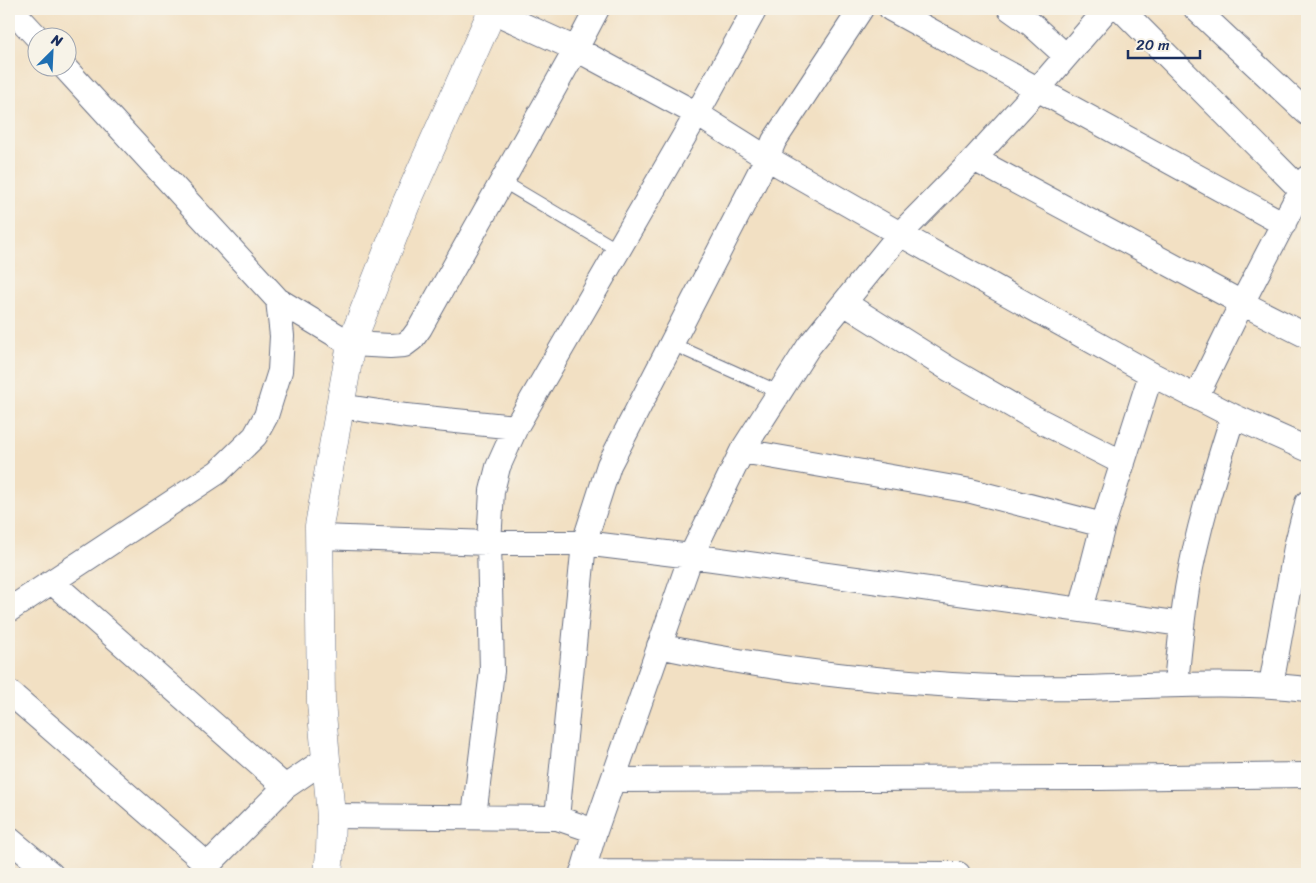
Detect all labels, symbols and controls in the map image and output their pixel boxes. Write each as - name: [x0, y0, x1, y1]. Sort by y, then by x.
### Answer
- text: N: [47, 27, 67, 54]
- north arrow: [28, 28, 78, 78]
- scale bar: [1128, 28, 1201, 60]
- text: 20 m: [1136, 32, 1170, 58]

